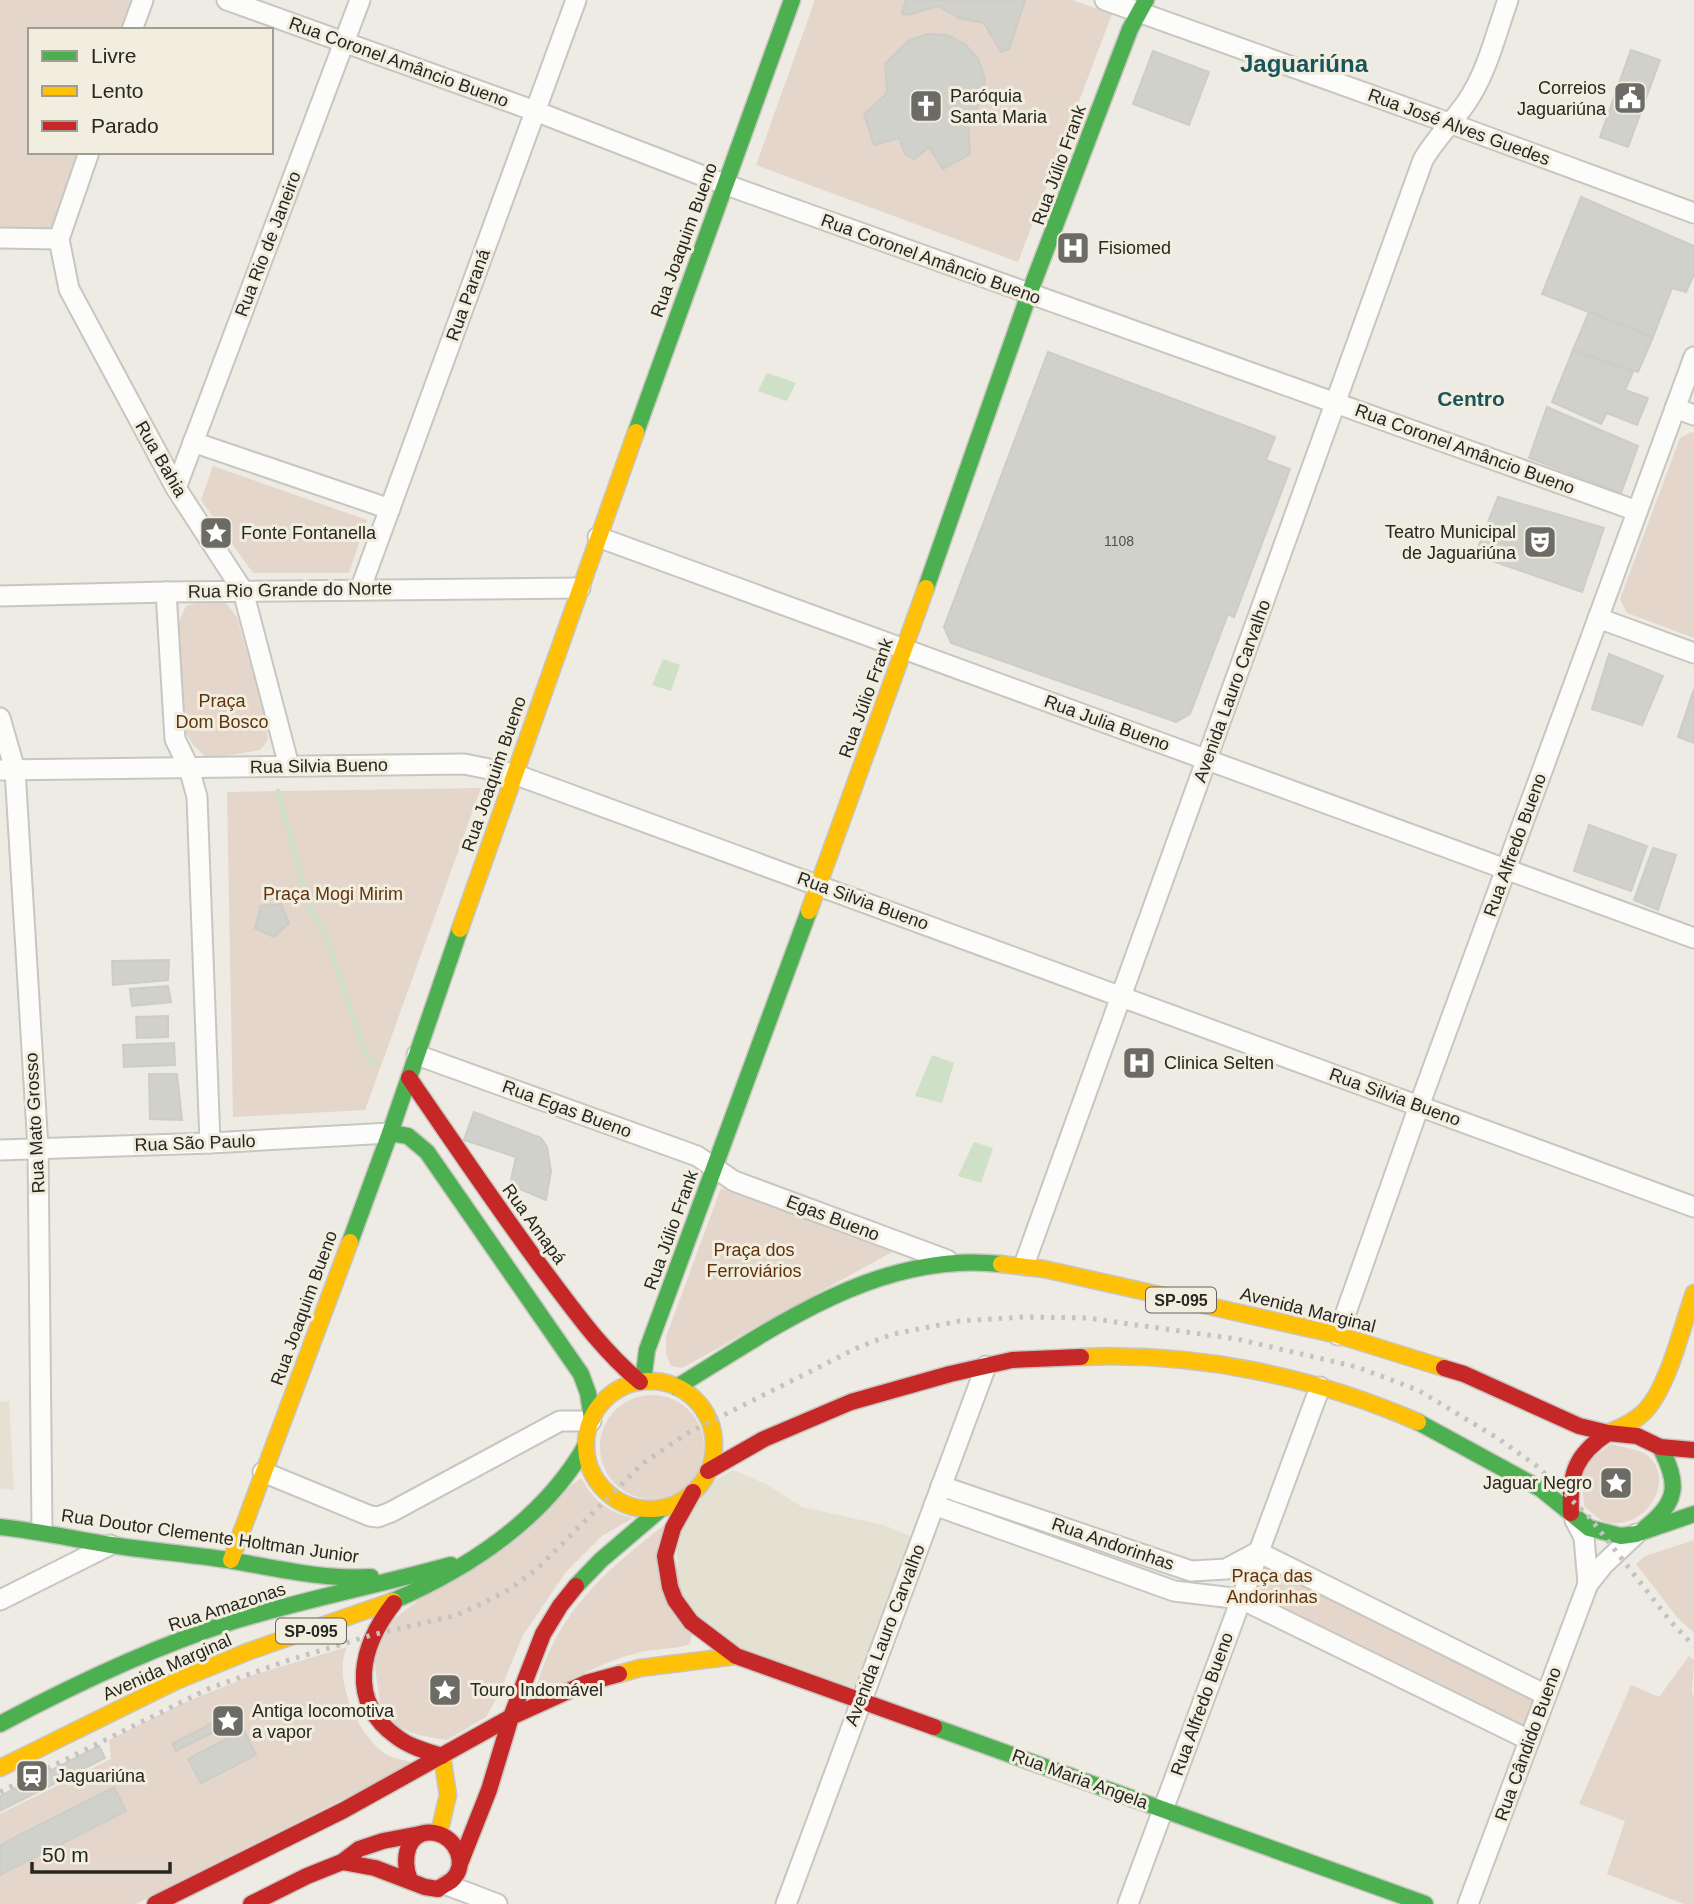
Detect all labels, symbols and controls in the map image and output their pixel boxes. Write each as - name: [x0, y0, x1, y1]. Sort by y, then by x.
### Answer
- street label: Rua Coronel Amâncio Bueno: [287, 13, 511, 111]
- legend: [28, 28, 273, 154]
- text: Livre: [91, 44, 137, 67]
- district label: Jaguariúna: [1240, 50, 1369, 77]
- place label: Correios Jaguariúna: [1517, 78, 1607, 119]
- text: Lento: [91, 79, 144, 102]
- public building icon: Correios Jaguariúna: [1611, 79, 1649, 117]
- street label: Rua José Alves Guedes: [1365, 85, 1553, 169]
- place label: Paróquia Santa Maria: [950, 86, 1048, 127]
- church icon: Paróquia Santa Maria: [907, 87, 945, 125]
- street label: Rua Júlio Frank: [1028, 101, 1090, 228]
- text: Parado: [91, 114, 159, 137]
- street label: Rua Joaquim Bueno: [647, 160, 721, 320]
- street label: Rua Rio de Janeiro: [231, 168, 305, 320]
- street label: Rua Coronel Amâncio Bueno: [819, 210, 1043, 308]
- hospital icon: Fisiomed: [1054, 229, 1092, 267]
- place label: Fisiomed: [1098, 238, 1171, 258]
- street label: Rua Paraná: [442, 246, 494, 344]
- district label: Centro: [1437, 387, 1505, 410]
- street label: Rua Coronel Amâncio Bueno: [1353, 400, 1577, 498]
- street label: Rua Bahia: [131, 418, 191, 501]
- place icon: Fonte Fontanella: [197, 514, 235, 552]
- place label: Teatro Municipal de Jaguariúna: [1385, 522, 1517, 563]
- place label: Fonte Fontanella: [241, 523, 377, 543]
- theatre icon: Teatro Municipal de Jaguariúna: [1521, 523, 1559, 561]
- house number: 1108: [1104, 533, 1134, 549]
- street label: Rua Rio Grande do Norte: [188, 578, 392, 602]
- street label: Avenida Lauro Carvalho: [1190, 597, 1274, 785]
- street label: Rua Júlio Frank: [835, 634, 897, 761]
- park label: Praça Dom Bosco: [175, 691, 269, 732]
- street label: Rua Julia Bueno: [1042, 691, 1172, 755]
- street label: Rua Joaquim Bueno: [458, 694, 530, 854]
- street label: Rua Silvia Bueno: [250, 755, 388, 777]
- street label: Rua Alfredo Bueno: [1480, 771, 1550, 919]
- street label: Rua Silvia Bueno: [795, 868, 931, 934]
- park label: Praça Mogi Mirim: [263, 884, 403, 904]
- hospital icon: Clinica Selten: [1120, 1044, 1158, 1082]
- street label: Rua Mato Grosso: [21, 1052, 49, 1194]
- place label: Clinica Selten: [1164, 1053, 1274, 1073]
- street label: Rua Silvia Bueno: [1327, 1064, 1463, 1130]
- street label: Rua Egas Bueno: [500, 1076, 634, 1142]
- street label: Rua São Paulo: [134, 1131, 256, 1155]
- street label: Rua Júlio Frank: [640, 1166, 702, 1293]
- street label: Rua Amapá: [498, 1180, 570, 1269]
- street label: Egas Bueno: [784, 1191, 882, 1245]
- street label: Rua Joaquim Bueno: [267, 1228, 341, 1388]
- park label: Praça dos Ferroviários: [706, 1240, 802, 1281]
- street label: Avenida Marginal: [1238, 1284, 1378, 1336]
- road number: SP-095: [1146, 1288, 1216, 1312]
- place icon: Jaguar Negro: [1597, 1464, 1635, 1502]
- place label: Jaguar Negro: [1483, 1473, 1592, 1493]
- street label: Rua Doutor Clemente Holtman Junior: [60, 1505, 360, 1567]
- street label: Rua Andorinhas: [1049, 1514, 1177, 1574]
- street label: Avenida Lauro Carvalho: [841, 1541, 929, 1729]
- park label: Praça das Andorinhas: [1226, 1566, 1318, 1607]
- street label: Rua Amazonas: [166, 1579, 288, 1635]
- road number: SP-095: [276, 1618, 346, 1644]
- street label: Avenida Marginal: [100, 1630, 234, 1704]
- street label: Rua Alfredo Bueno: [1167, 1630, 1237, 1778]
- street label: Rua Cândido Bueno: [1491, 1664, 1565, 1824]
- place icon: Touro Indomável: [426, 1671, 464, 1709]
- place label: Touro Indomável: [470, 1680, 603, 1700]
- place label: Antiga locomotiva a vapor: [252, 1701, 395, 1742]
- place icon: Antiga locomotiva a vapor: [209, 1702, 247, 1740]
- street label: Rua Maria Angela: [1009, 1745, 1152, 1813]
- station icon: Jaguariúna: [13, 1757, 51, 1795]
- place label: Jaguariúna: [56, 1766, 146, 1786]
- scale bar: [32, 1830, 170, 1874]
- text: 50 m: [42, 1843, 89, 1866]

